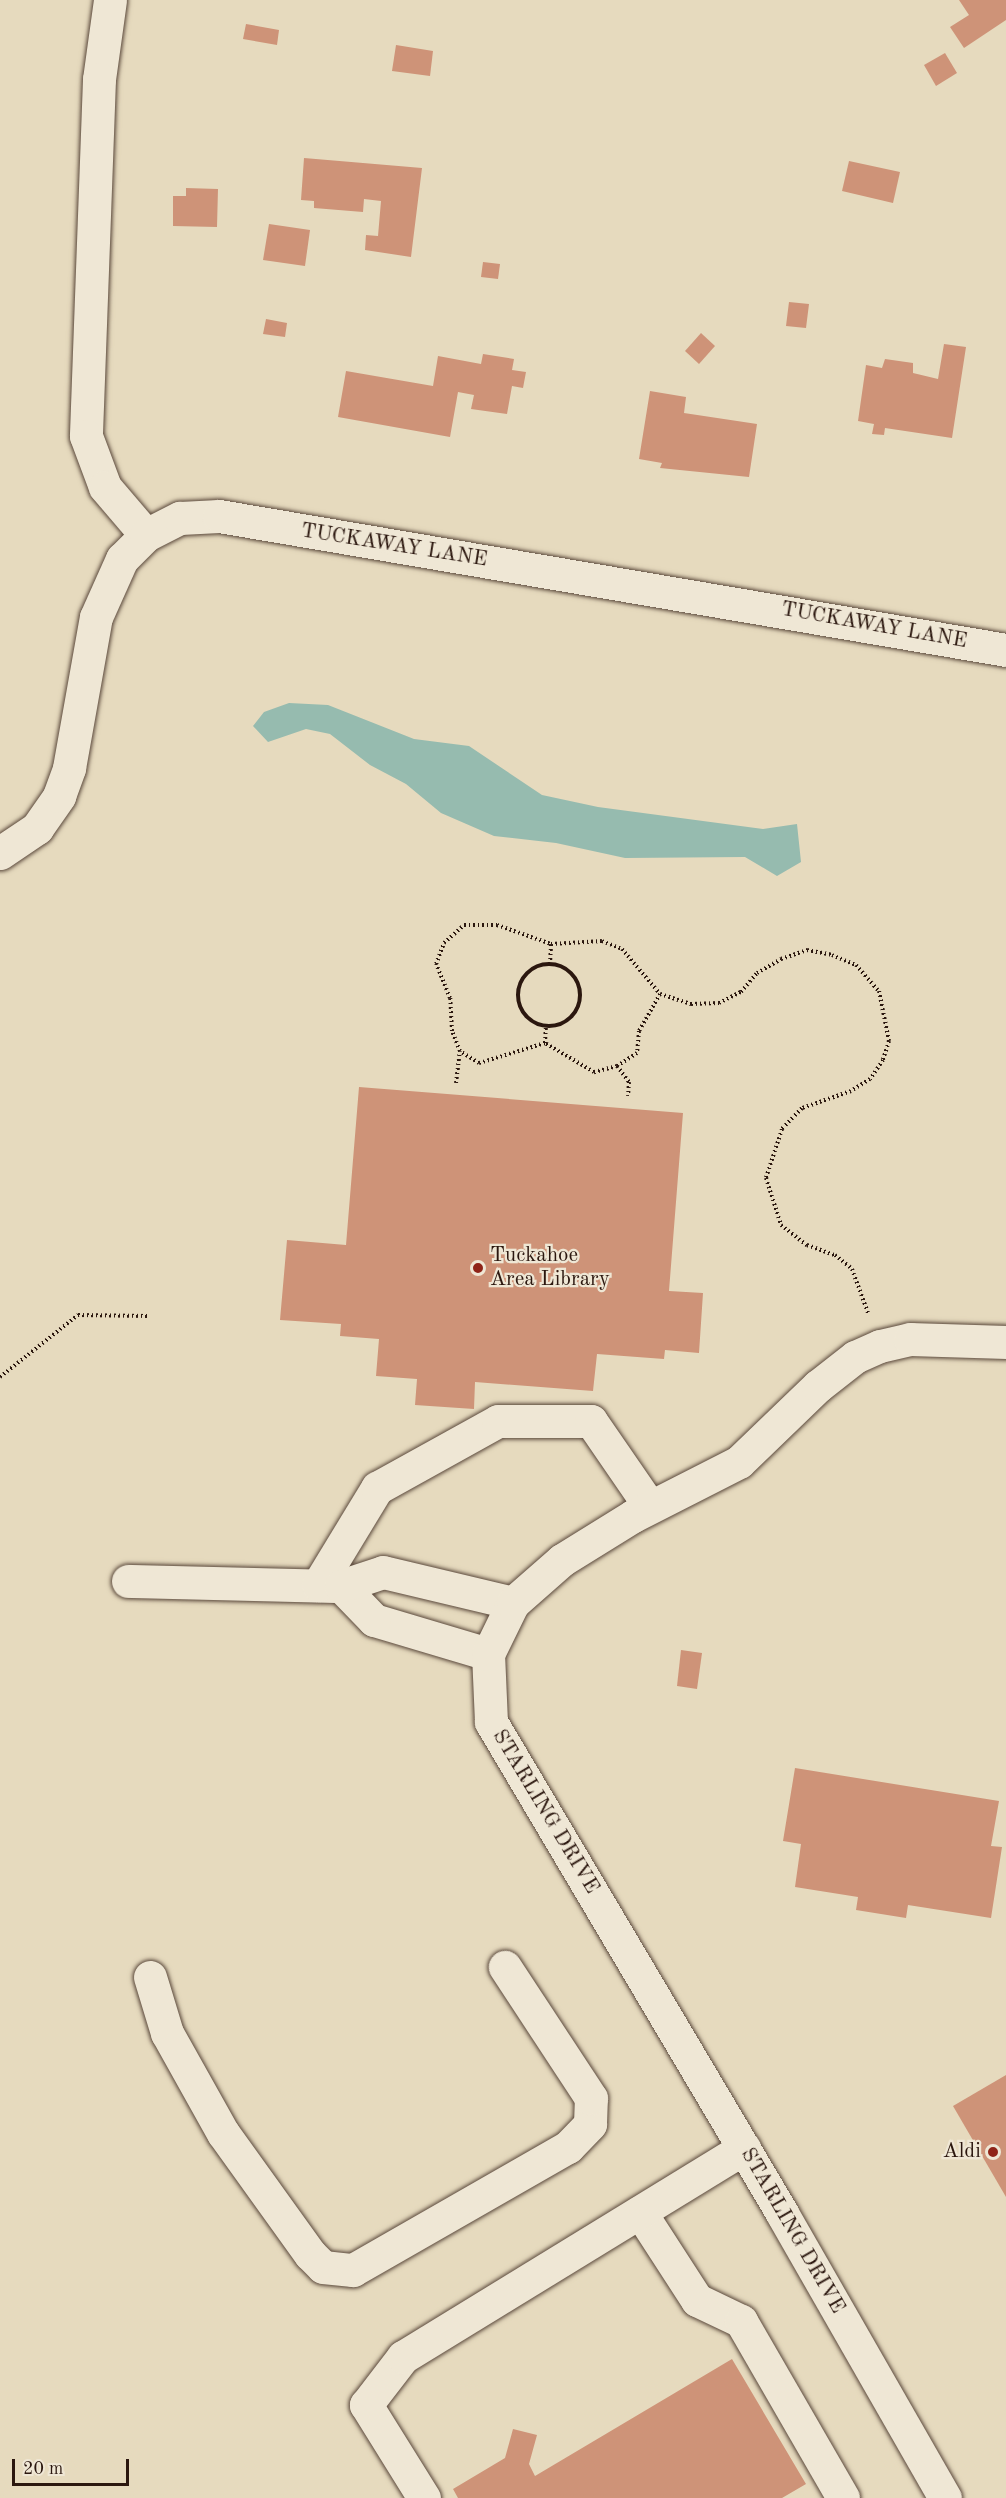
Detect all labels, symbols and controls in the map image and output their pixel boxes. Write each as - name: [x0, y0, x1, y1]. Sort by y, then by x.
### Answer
- street label: TUCKAWAY LANE: [299, 519, 489, 573]
- street label: TUCKAWAY LANE: [779, 597, 969, 655]
- place label: Tuckahoe Area Library: [490, 1243, 610, 1293]
- marker: Tuckahoe Area Library: [471, 1261, 485, 1275]
- street label: STARLING DRIVE: [486, 1725, 604, 1899]
- place label: Aldi: [943, 2139, 981, 2165]
- street label: STARLING DRIVE: [734, 2144, 850, 2318]
- marker: Aldi: [986, 2145, 1000, 2159]
- scale bar: [15, 2447, 132, 2485]
- text: 20 m: [23, 2460, 63, 2478]

